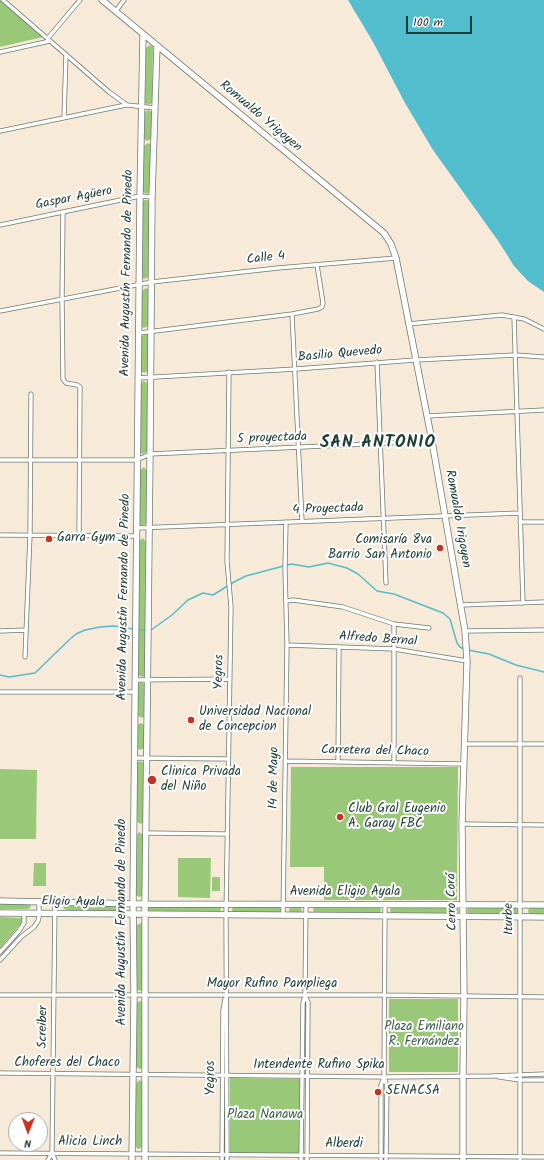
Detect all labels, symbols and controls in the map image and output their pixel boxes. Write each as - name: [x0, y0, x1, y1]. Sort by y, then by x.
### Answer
- scale bar: [408, 8, 474, 34]
- text: 100 m: [413, 13, 443, 32]
- street label: Romualdo Yrigoyen: [216, 78, 304, 156]
- street label: Avenida Augustín Fernando de Pinedo: [118, 169, 138, 377]
- street label: Gaspar Agüero: [34, 184, 114, 214]
- street label: Calle 4: [246, 249, 286, 269]
- street label: Basilio Quevedo: [297, 344, 383, 366]
- street label: 5 proyectada: [237, 430, 307, 448]
- district label: SAN ANTONIO: [320, 434, 436, 454]
- street label: Romualdo Irigoyen: [441, 469, 473, 569]
- street label: Avenida Augustín Fernando de Pinedo: [115, 493, 135, 701]
- street label: 4 Proyectada: [292, 501, 364, 519]
- place label: Garra Gym: [57, 531, 115, 547]
- place label: Comisaría 8va Barrio San Antonio: [328, 533, 432, 564]
- marker: Garra Gym: [44, 534, 54, 544]
- marker: Comisaría 8va Barrio San Antonio: [435, 543, 445, 553]
- street label: Alfredo Bernal: [338, 629, 418, 651]
- street label: Yegros: [212, 654, 228, 690]
- place label: Universidad Nacional de Concepcion: [199, 705, 311, 736]
- marker: Universidad Nacional de Concepcion: [186, 715, 196, 725]
- street label: Carretera del Chaco: [321, 743, 429, 761]
- street label: 14 de Mayo: [267, 747, 283, 809]
- place label: Clinica Privada del Niño: [161, 765, 241, 796]
- marker: Clinica Privada del Niño: [146, 774, 158, 786]
- place label: Club Gral Eugenio A. Garay FBC: [348, 802, 446, 833]
- marker: Club Gral Eugenio A. Garay FBC: [335, 812, 345, 822]
- street label: Avenida Augustín Fernando de Pinedo: [115, 819, 131, 1025]
- street label: Cerro Corá: [445, 873, 461, 931]
- street label: Avenida Eligio Ayala: [290, 885, 400, 901]
- street label: Eligio Ayala: [41, 895, 105, 911]
- street label: Iturbe: [502, 903, 518, 935]
- street label: Mayor Rufino Pampliega: [207, 977, 337, 993]
- street label: Screiber: [36, 1005, 52, 1049]
- park label: Plaza Emiliano R. Fernández: [384, 1020, 464, 1051]
- street label: Choferes del Chaco: [14, 1056, 120, 1072]
- street label: Intendente Rufino Spika: [253, 1058, 385, 1074]
- street label: Yegros: [204, 1060, 220, 1096]
- place label: SENACSA: [386, 1084, 440, 1100]
- marker: SENACSA: [373, 1087, 383, 1097]
- park label: Plaza Nanawa: [227, 1108, 303, 1124]
- north arrow: [8, 1112, 48, 1152]
- text: N: [24, 1134, 31, 1152]
- street label: Alicia Linch: [58, 1135, 122, 1151]
- street label: Alberdi: [325, 1137, 363, 1153]

